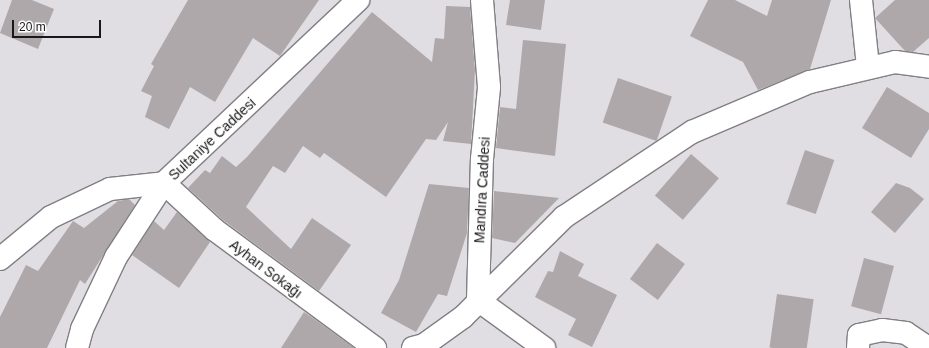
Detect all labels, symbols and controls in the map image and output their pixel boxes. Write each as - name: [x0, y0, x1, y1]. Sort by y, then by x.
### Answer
- scale bar: [14, 12, 103, 38]
- text: 20 m: [19, 20, 46, 34]
- street label: Sultaniye Caddesi: [165, 94, 259, 184]
- street label: Mandıra Caddesi: [471, 136, 493, 244]
- street label: Ayhan Sokağı: [226, 236, 306, 302]

